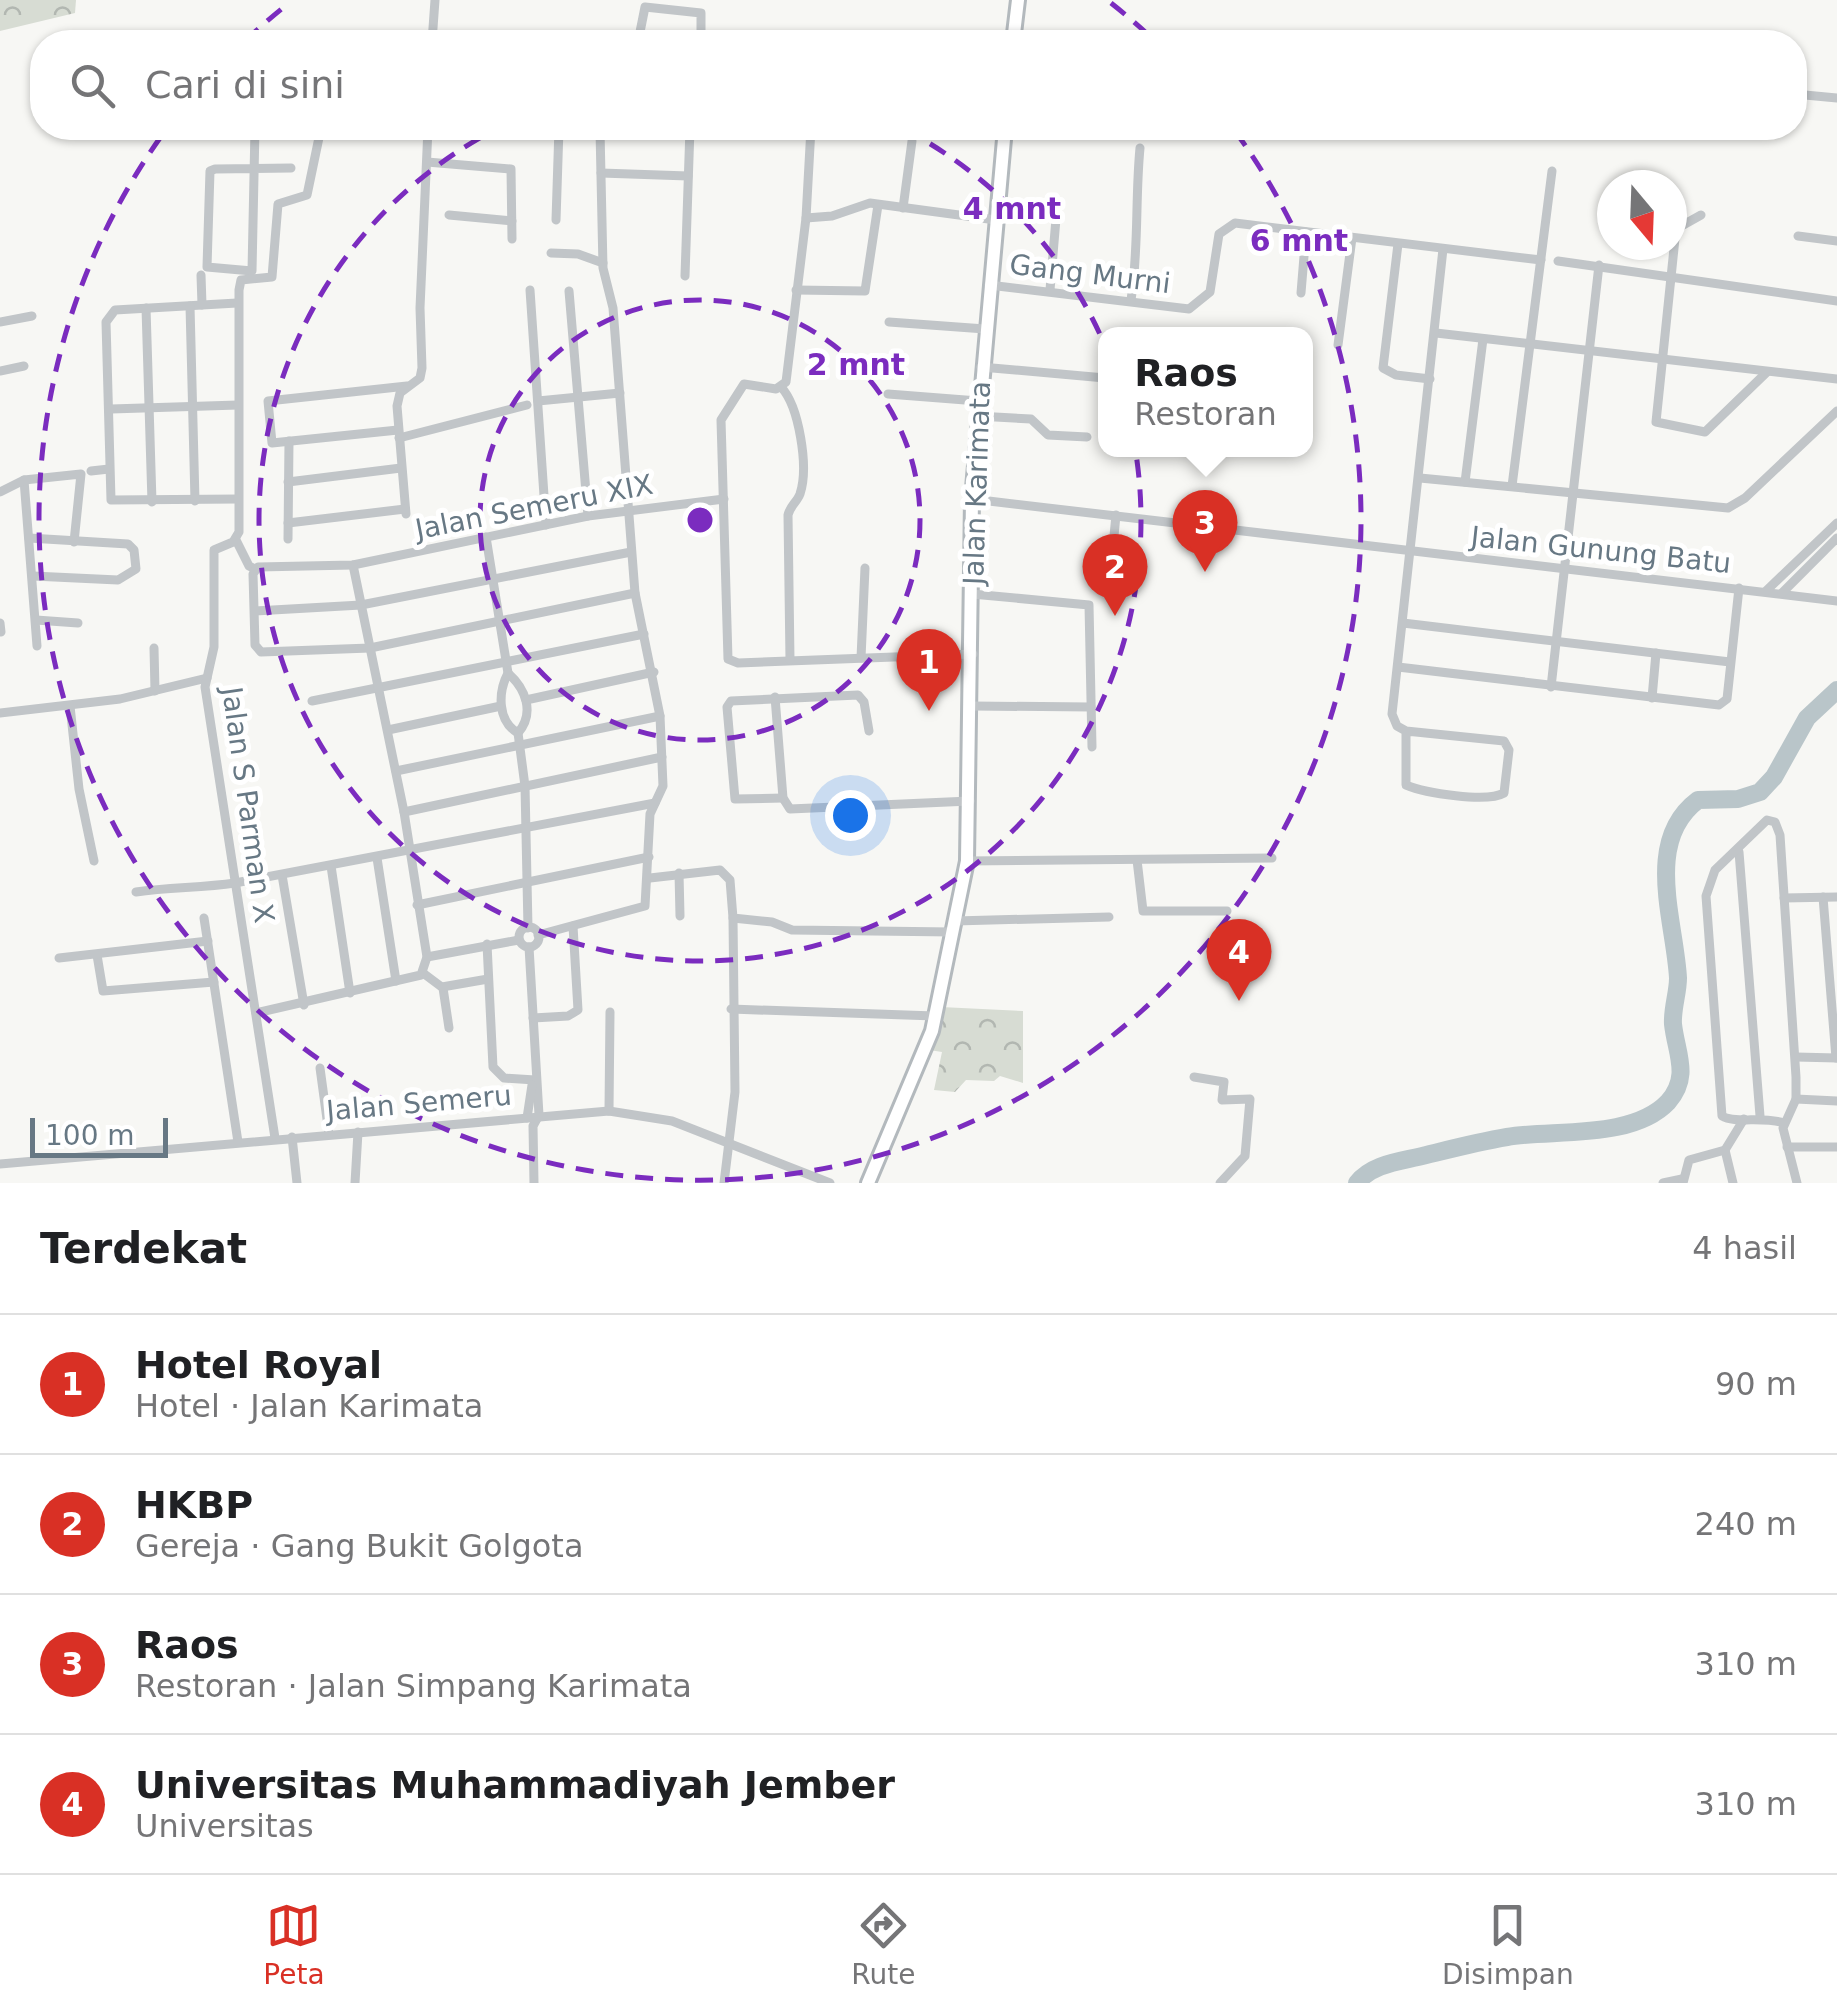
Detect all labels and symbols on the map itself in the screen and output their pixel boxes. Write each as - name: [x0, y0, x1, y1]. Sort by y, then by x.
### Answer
- north arrow: [1597, 170, 1687, 260]
- text: 4 mnt: [963, 191, 1061, 226]
- text: 6 mnt: [1250, 223, 1348, 258]
- street label: Gang Murni: [1008, 248, 1172, 300]
- text: 2 mnt: [807, 347, 905, 382]
- street label: Jalan Karimata: [957, 381, 997, 587]
- street label: Jalan Semeru XIX: [410, 468, 656, 547]
- pin: 3: [1172, 490, 1238, 572]
- centre of rings: [682, 502, 718, 538]
- street label: Jalan Gunung Batu: [1467, 520, 1733, 580]
- pin: 2: [1082, 534, 1148, 616]
- pin: 1: [896, 628, 962, 711]
- street label: Jalan S Parman X: [215, 683, 281, 925]
- your location: [825, 790, 876, 841]
- pin: 4: [1206, 918, 1272, 1001]
- street label: Jalan Semeru: [323, 1078, 513, 1128]
- scale bar: [30, 1113, 168, 1158]

